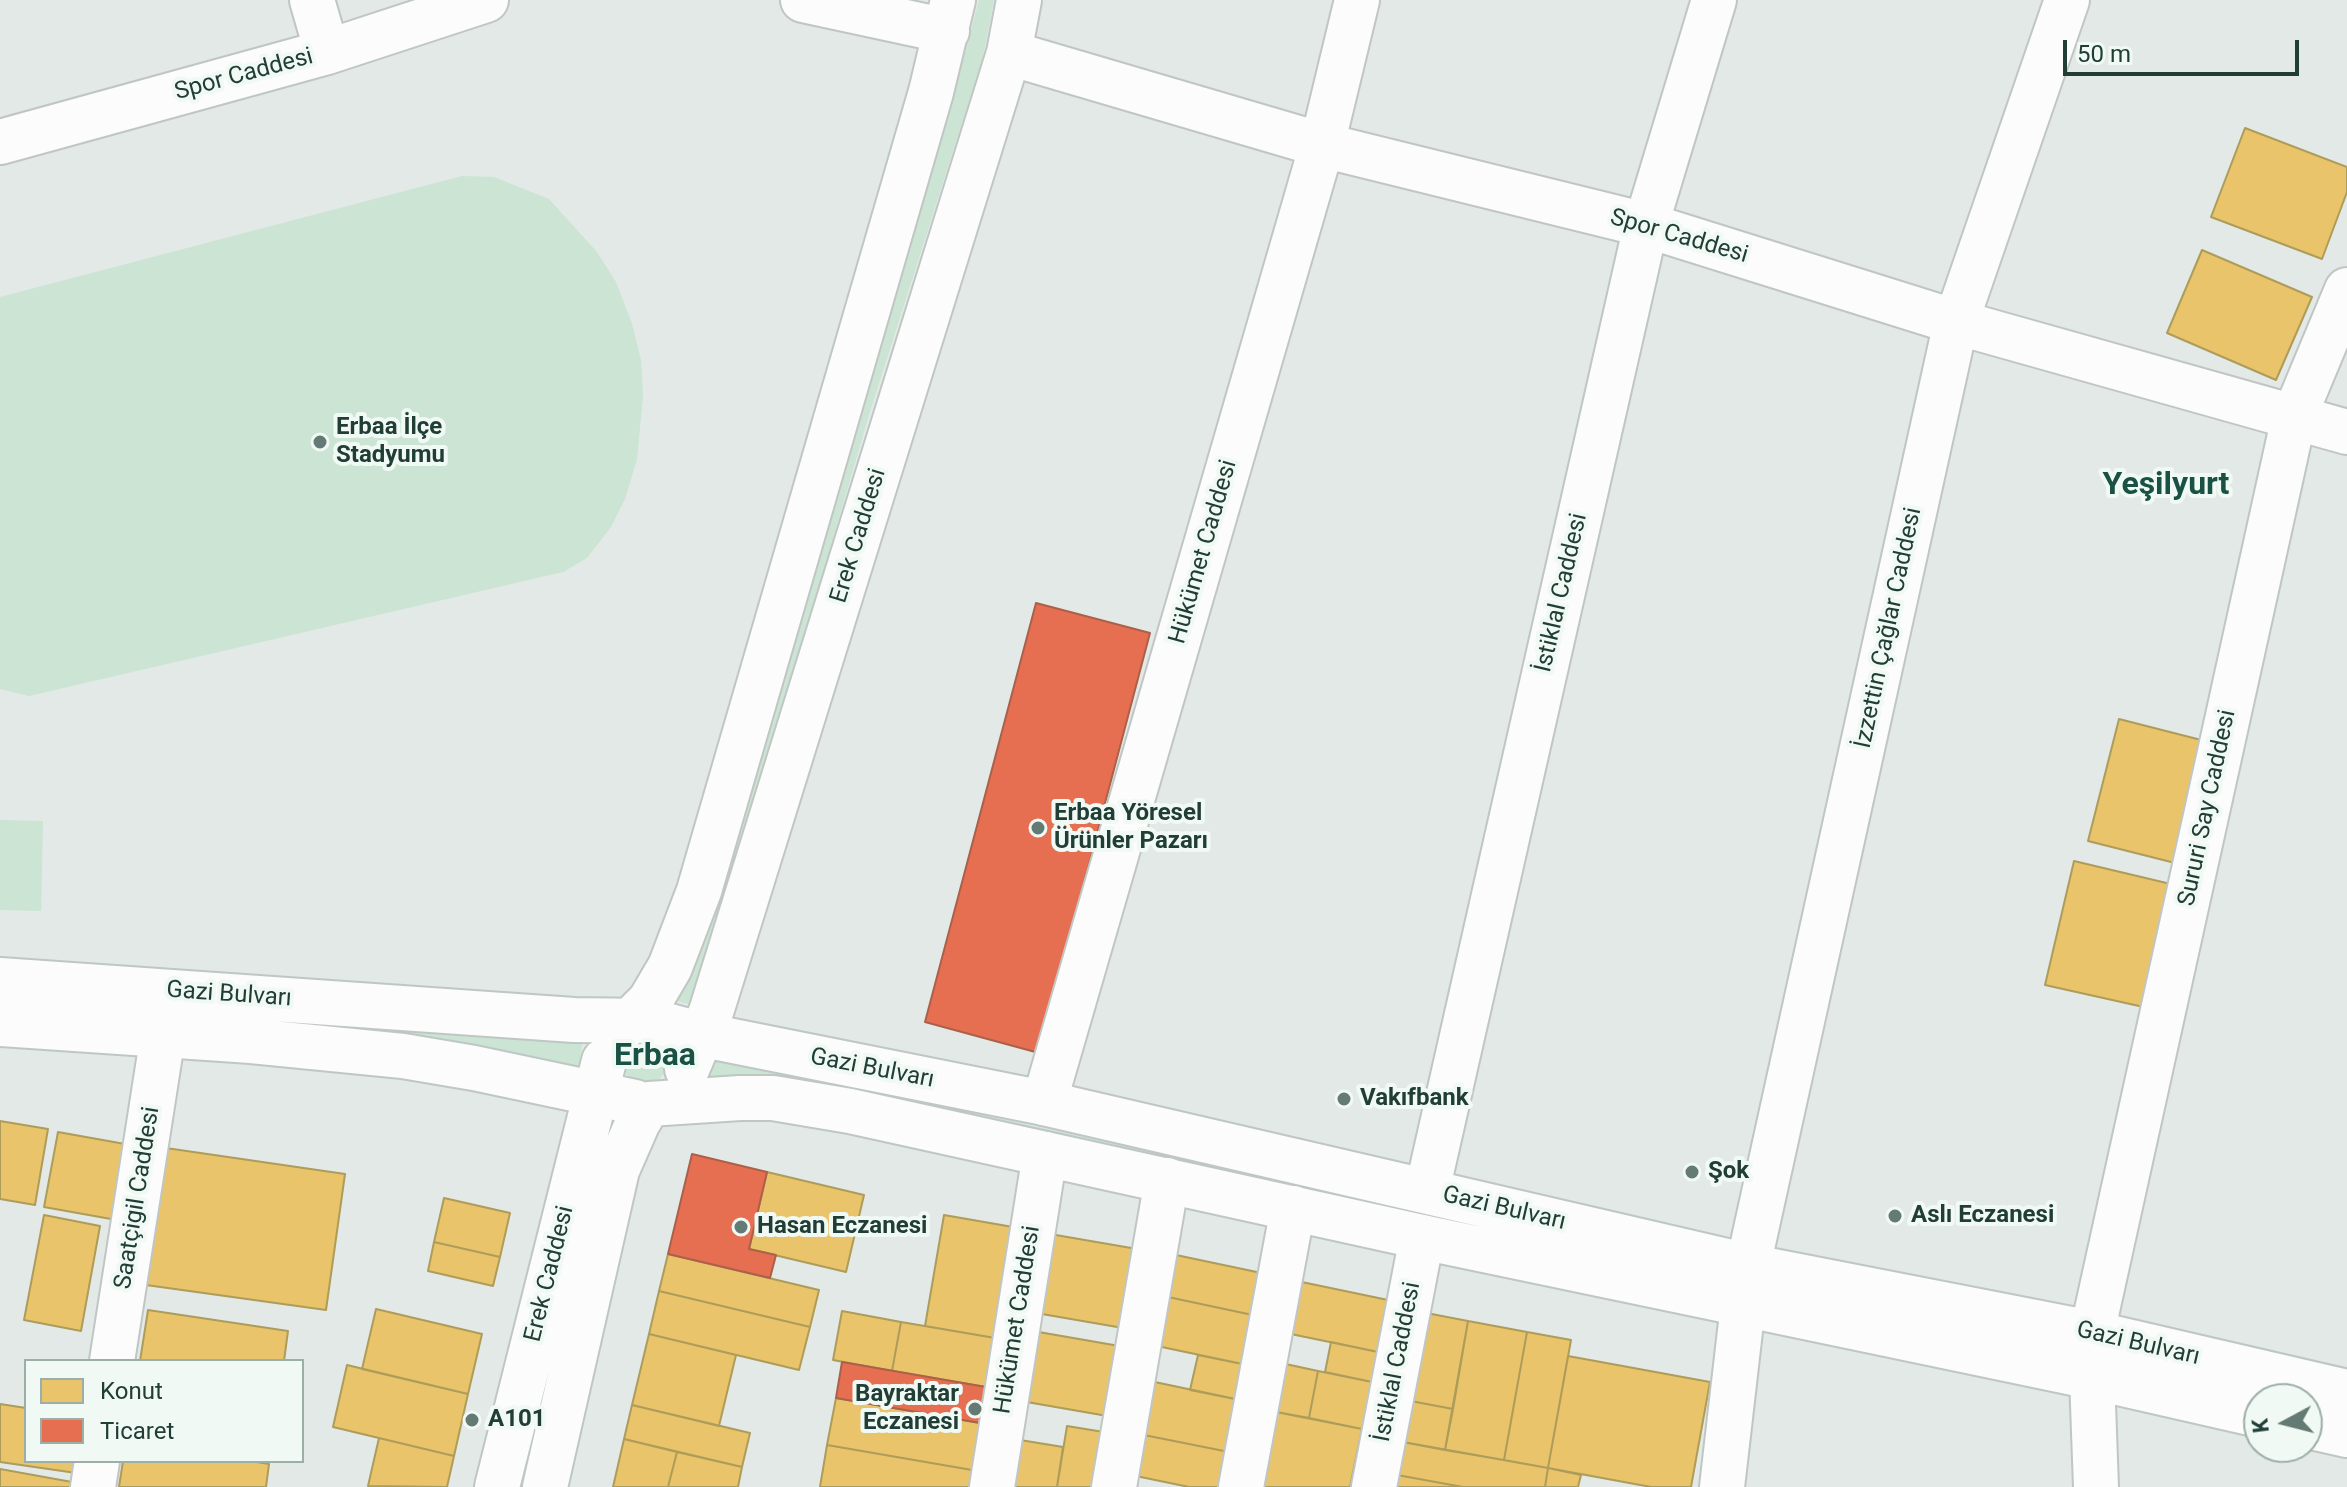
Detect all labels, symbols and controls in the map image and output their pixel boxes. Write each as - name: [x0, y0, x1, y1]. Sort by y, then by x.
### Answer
- scale bar: [2067, 24, 2303, 74]
- text: 50 m: [2077, 40, 2131, 68]
- street label: Spor Caddesi: [172, 43, 316, 107]
- street label: Spor Caddesi: [1607, 204, 1751, 270]
- place label: Erbaa İlçe Stadyumu: [336, 414, 445, 470]
- marker: Erbaa İlçe Stadyumu: [311, 433, 329, 451]
- street label: Hükümet Caddesi: [1164, 457, 1244, 647]
- street label: Erek Caddesi: [825, 465, 893, 607]
- district label: Yeşilyurt: [2103, 467, 2229, 505]
- street label: İzzettin Çağlar Caddesi: [1849, 505, 1929, 751]
- street label: İstiklal Caddesi: [1530, 511, 1594, 675]
- street label: Sururi Say Caddesi: [2173, 707, 2243, 909]
- place label: Erbaa Yöresel Ürünler Pazarı: [1054, 800, 1208, 856]
- marker: Erbaa Yöresel Ürünler Pazarı: [1029, 819, 1047, 837]
- street label: Gazi Bulvarı: [165, 976, 293, 1014]
- district label: Erbaa: [614, 1038, 696, 1076]
- street label: Gazi Bulvarı: [808, 1043, 936, 1095]
- place label: Vakıfbank: [1360, 1085, 1469, 1113]
- marker: Vakıfbank: [1335, 1090, 1353, 1108]
- street label: Saatçigil Caddesi: [109, 1105, 167, 1291]
- place label: Şok: [1708, 1158, 1749, 1186]
- marker: Şok: [1683, 1163, 1701, 1181]
- street label: Gazi Bulvarı: [1440, 1181, 1568, 1237]
- place label: Aslı Eczanesi: [1911, 1202, 2054, 1230]
- street label: Erek Caddesi: [519, 1203, 581, 1345]
- marker: Aslı Eczanesi: [1886, 1207, 1904, 1225]
- place label: Hasan Eczanesi: [757, 1213, 927, 1241]
- marker: Hasan Eczanesi: [732, 1218, 750, 1236]
- street label: Hükümet Caddesi: [989, 1224, 1047, 1416]
- street label: İstiklal Caddesi: [1368, 1280, 1428, 1444]
- street label: Gazi Bulvarı: [2074, 1316, 2202, 1372]
- legend: [24, 1359, 304, 1463]
- text: Konut: [100, 1377, 163, 1405]
- place label: Bayraktar Eczanesi: [855, 1381, 959, 1437]
- north arrow: [2243, 1383, 2323, 1463]
- marker: Bayraktar Eczanesi: [966, 1400, 984, 1418]
- place label: A101: [488, 1406, 545, 1434]
- marker: A101: [463, 1411, 481, 1429]
- text: Ticaret: [100, 1417, 174, 1445]
- text: K: [2247, 1417, 2274, 1434]

